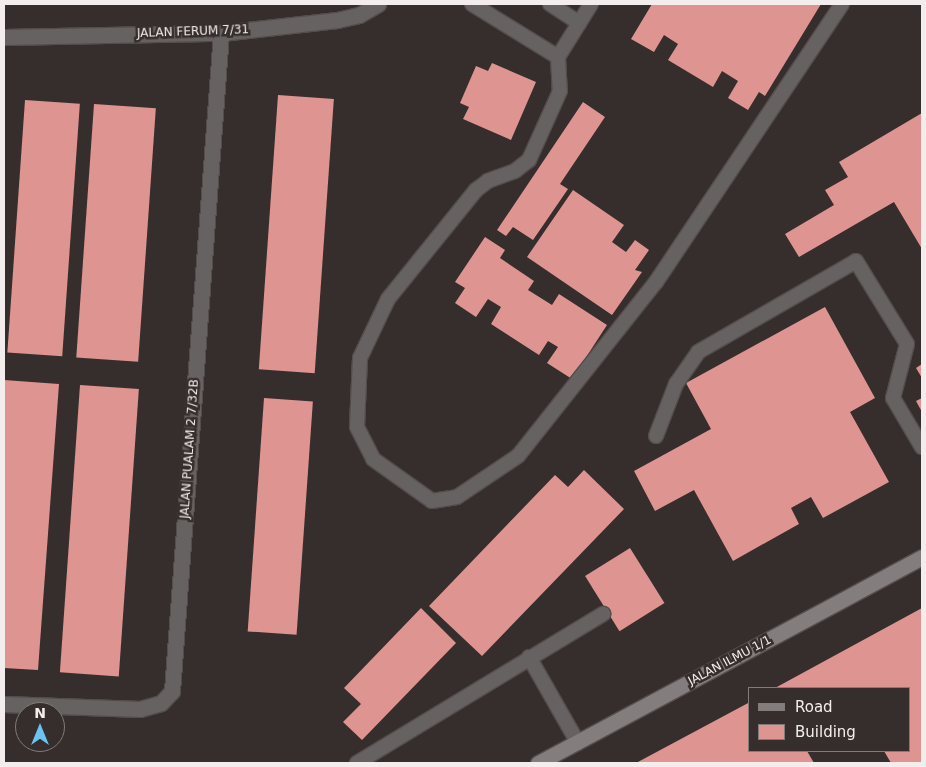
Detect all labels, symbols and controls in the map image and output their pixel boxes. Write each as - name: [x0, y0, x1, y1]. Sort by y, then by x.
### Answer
- street label: JALAN FERUM 7/31: [137, 23, 249, 41]
- street label: JALAN PUALAM 2 7/32B: [178, 379, 202, 519]
- street label: JALAN ILMU 1/1: [686, 633, 774, 689]
- legend: [748, 687, 911, 752]
- text: Road: [795, 698, 833, 716]
- north arrow: [15, 702, 65, 752]
- text: N: [34, 705, 46, 721]
- text: Building: [795, 723, 856, 741]

